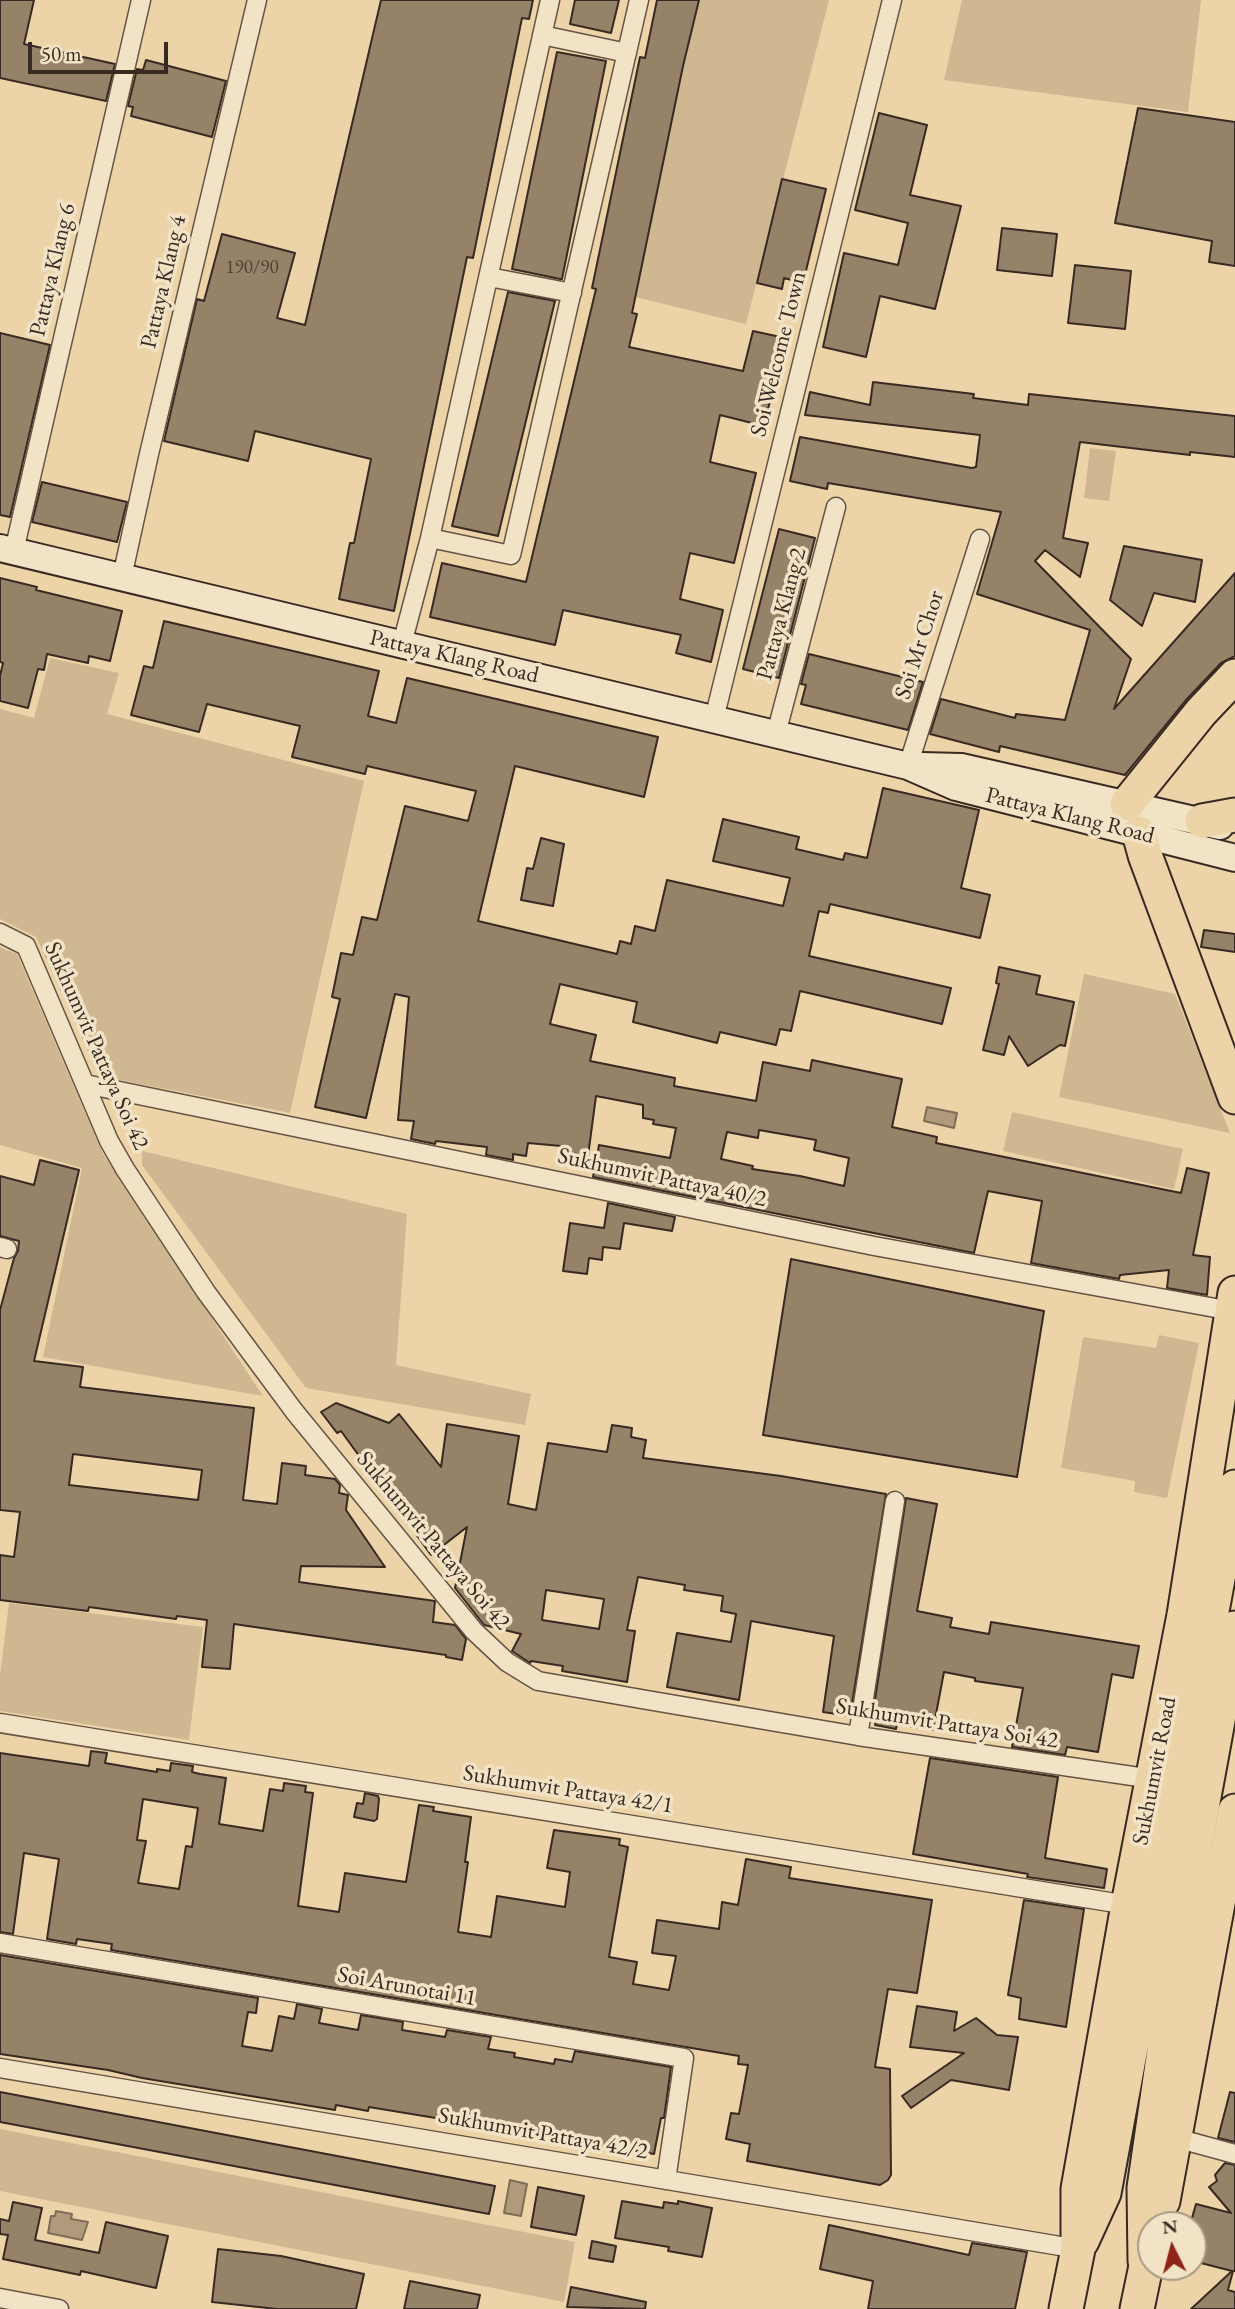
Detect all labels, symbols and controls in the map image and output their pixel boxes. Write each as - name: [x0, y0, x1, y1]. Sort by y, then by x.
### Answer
- scale bar: [32, 28, 172, 72]
- text: 50 m: [41, 40, 82, 67]
- street label: Pattaya Klang 6: [24, 201, 82, 339]
- street label: Pattaya Klang 4: [135, 213, 193, 351]
- house number: 190/90: [225, 257, 279, 279]
- street label: Soi Welcome Town: [745, 269, 813, 439]
- street label: Pattaya Klang 2: [751, 545, 813, 683]
- street label: Soi Mr Chor: [889, 587, 951, 703]
- street label: Pattaya Klang Road: [367, 624, 541, 690]
- street label: Pattaya Klang Road: [983, 782, 1157, 850]
- street label: Sukhumvit Pattaya Soi 42: [38, 938, 154, 1154]
- street label: Sukhumvit Pattaya 40/2: [555, 1142, 769, 1214]
- street label: Sukhumvit Pattaya Soi 42: [350, 1446, 516, 1636]
- street label: Sukhumvit Pattaya Soi 42: [834, 1693, 1060, 1755]
- street label: Sukhumvit Road: [1127, 1694, 1183, 1848]
- street label: Sukhumvit Pattaya 42/1: [461, 1760, 675, 1820]
- street label: Soi Arunotai 11: [336, 1961, 478, 2013]
- street label: Sukhumvit Pattaya 42/2: [436, 2102, 650, 2166]
- north arrow: [1137, 2211, 1207, 2281]
- text: N: [1161, 2213, 1179, 2240]

